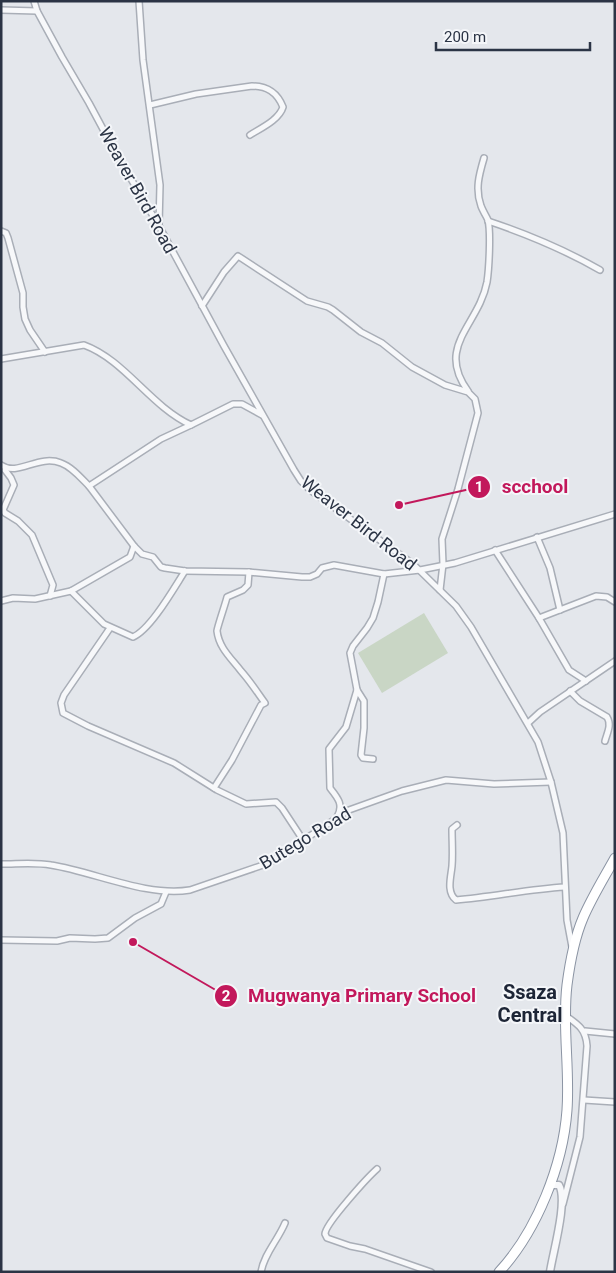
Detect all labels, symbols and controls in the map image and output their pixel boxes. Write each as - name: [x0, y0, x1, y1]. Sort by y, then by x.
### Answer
- scale bar: [436, 20, 590, 52]
- text: 200 m: [444, 28, 486, 46]
- street label: Weaver Bird Road: [95, 123, 181, 257]
- callout: scchool: [467, 470, 578, 504]
- street label: Weaver Bird Road: [297, 471, 421, 575]
- text: scchool: [502, 475, 568, 498]
- text: 1: [475, 478, 483, 496]
- street label: Butego Road: [256, 803, 354, 873]
- callout: Mugwanya Primary School: [213, 979, 486, 1013]
- district label: Ssaza Central: [498, 980, 562, 1027]
- text: Mugwanya Primary School: [248, 984, 476, 1007]
- text: 2: [222, 987, 231, 1005]

